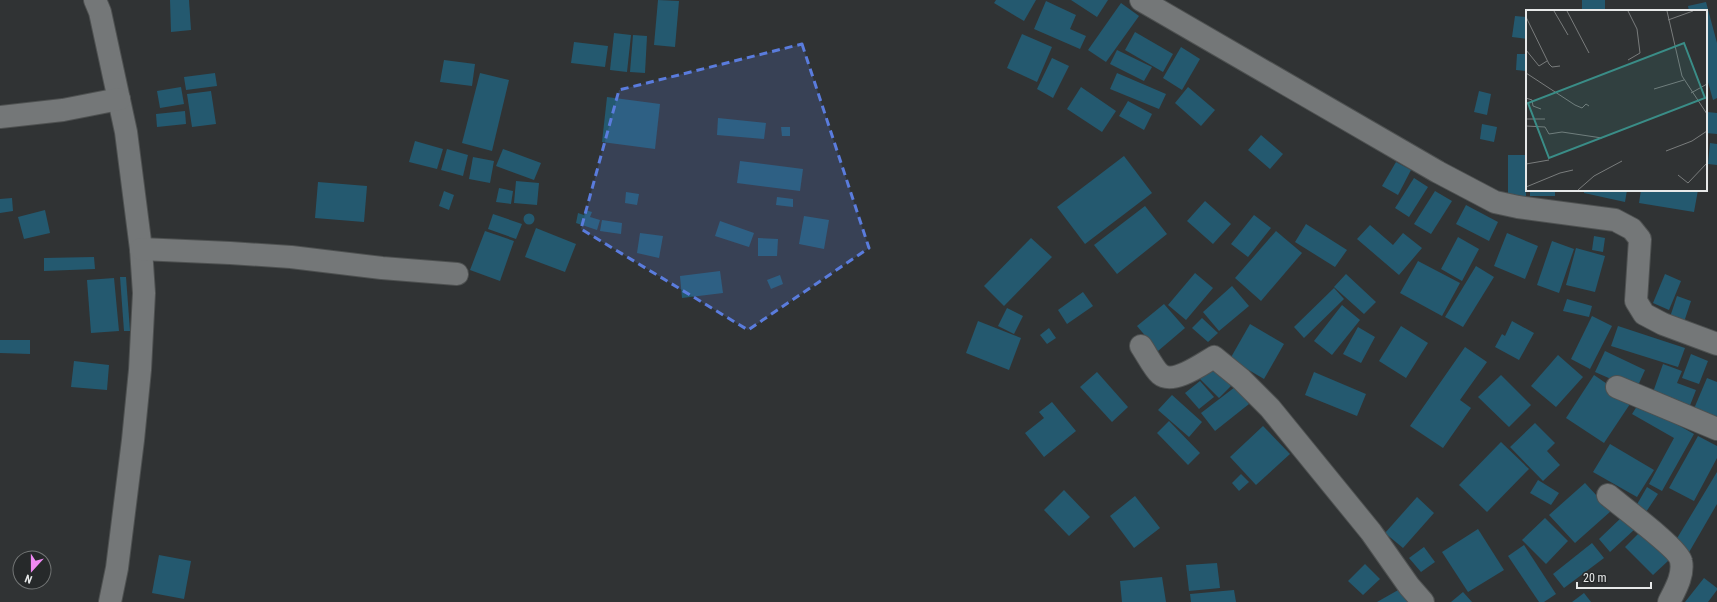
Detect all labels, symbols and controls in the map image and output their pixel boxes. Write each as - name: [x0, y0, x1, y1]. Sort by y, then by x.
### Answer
- inset map: [1526, 10, 1707, 191]
- north arrow: [12, 550, 52, 590]
- scale bar: [1577, 564, 1651, 590]
- text: 20 m: [1583, 571, 1607, 585]
- text: N: [23, 572, 34, 586]

